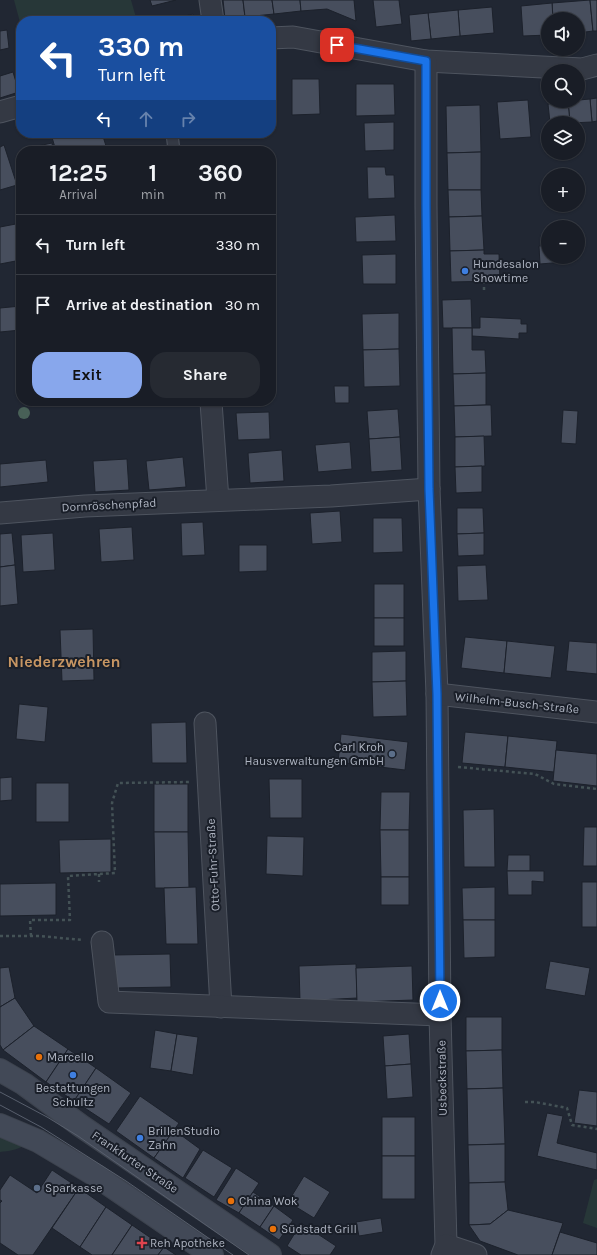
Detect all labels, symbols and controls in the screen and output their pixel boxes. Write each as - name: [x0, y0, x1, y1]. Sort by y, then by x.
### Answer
- map controls: [541, 12, 585, 264]
- button: sound: [541, 12, 585, 56]
- pin: [320, 28, 354, 62]
- text: 330 m: [98, 30, 184, 63]
- icon: left: [32, 32, 84, 84]
- icon: arrive: [326, 34, 348, 56]
- text: Turn left: [98, 64, 166, 86]
- button: search: [541, 64, 585, 108]
- icon: left: [93, 108, 115, 130]
- icon: ahead: [135, 108, 157, 130]
- icon: right: [177, 108, 199, 130]
- button: layers: [541, 116, 585, 160]
- text: 12:25: [49, 159, 107, 187]
- text: 1: [148, 159, 157, 187]
- text: 360: [198, 159, 243, 187]
- button: +: [541, 168, 585, 212]
- text: Arrival: [59, 187, 97, 202]
- text: min: [141, 187, 165, 202]
- text: m: [214, 187, 226, 202]
- button: −: [541, 220, 585, 264]
- icon: left: [32, 234, 54, 256]
- text: Turn left: [66, 236, 125, 254]
- text: 330 m: [216, 236, 260, 254]
- place label: Hundesalon Showtime: [473, 257, 539, 285]
- marker: Hundesalon Showtime: [460, 266, 470, 276]
- icon: arrive: [32, 294, 54, 316]
- text: Arrive at destination: [66, 296, 213, 314]
- text: 30 m: [225, 296, 260, 314]
- button: Exit: [32, 352, 142, 398]
- button: Share: [150, 352, 260, 398]
- street label: Dornröschenpfad: [61, 496, 157, 514]
- district label: Niederzwehren: [7, 652, 121, 671]
- street label: Wilhelm-Busch-Straße: [454, 690, 580, 716]
- place label: Carl Kroh Hausverwaltungen GmbH: [244, 740, 384, 768]
- marker: Carl Kroh Hausverwaltungen GmbH: [387, 749, 397, 759]
- street label: Otto-Fuhr-Straße: [204, 818, 222, 912]
- position arrow: [419, 980, 461, 1022]
- street label: Usbeckstraße: [434, 1040, 450, 1116]
- place label: Marcello: [47, 1050, 94, 1064]
- marker: Marcello: [34, 1052, 44, 1062]
- marker: Bestattungen Schultz: [68, 1070, 78, 1080]
- place label: Bestattungen Schultz: [36, 1081, 110, 1109]
- place label: BrillenStudio Zahn: [148, 1124, 220, 1152]
- street label: Frankfurter Straße: [89, 1128, 181, 1196]
- marker: BrillenStudio Zahn: [135, 1133, 145, 1143]
- place label: Sparkasse: [45, 1181, 102, 1195]
- marker: Sparkasse: [32, 1183, 42, 1193]
- place label: China Wok: [239, 1194, 298, 1208]
- marker: China Wok: [226, 1196, 236, 1206]
- place label: Südstadt Grill: [281, 1222, 357, 1236]
- marker: Südstadt Grill: [268, 1224, 278, 1234]
- place label: Reh Apotheke: [150, 1236, 225, 1250]
- marker: Reh Apotheke: [137, 1238, 147, 1248]

